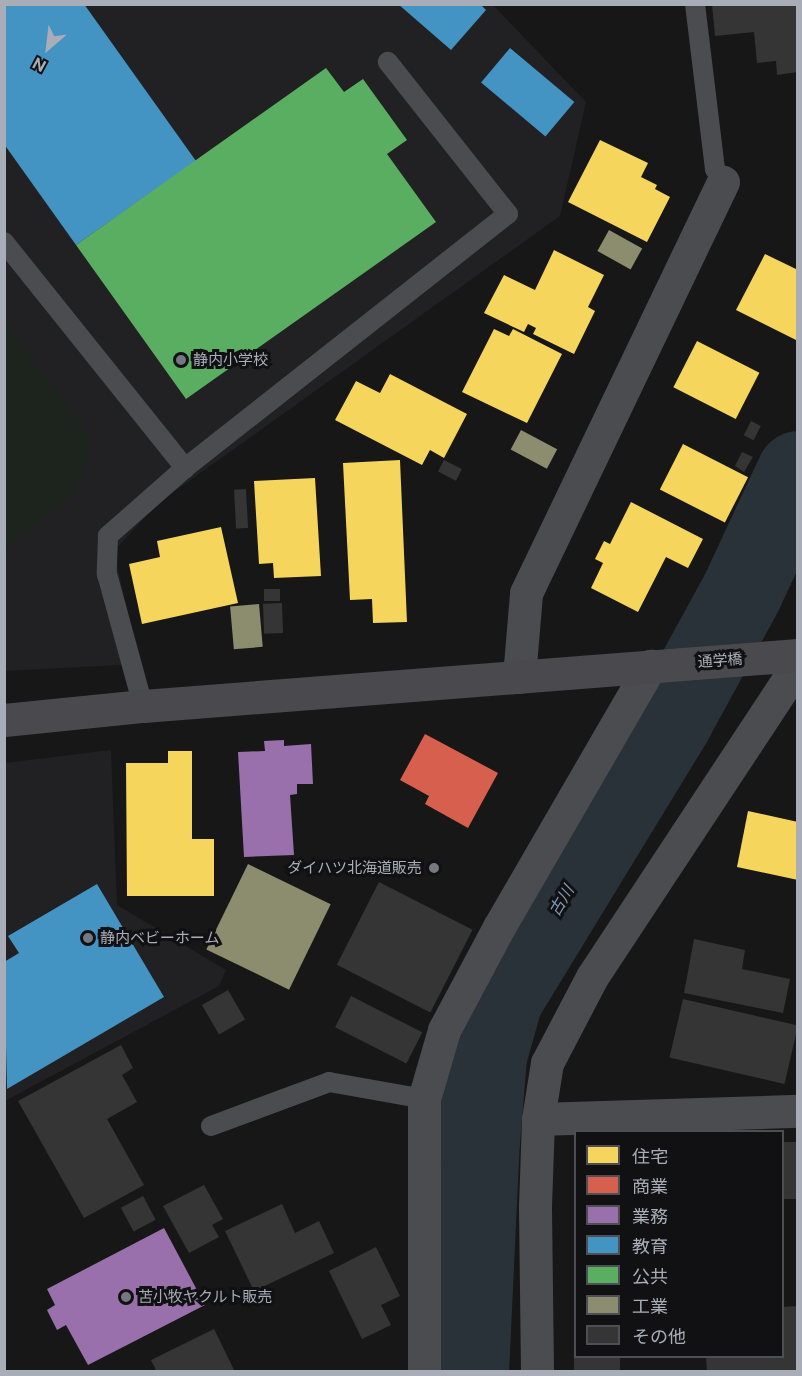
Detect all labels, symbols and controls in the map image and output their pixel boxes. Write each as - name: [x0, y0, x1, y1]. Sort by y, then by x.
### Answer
- north arrow: [18, 18, 78, 78]
- text: N: [29, 53, 49, 76]
- place label: 静内小学校: [193, 351, 268, 369]
- marker: 静内小学校: [174, 353, 188, 367]
- street label: 通学橋: [697, 649, 743, 671]
- place label: ダイハツ北海道販売: [287, 859, 422, 877]
- marker: ダイハツ北海道販売: [427, 861, 441, 875]
- water label: 古川: [546, 882, 578, 920]
- place label: 静内ベビーホーム: [100, 929, 220, 947]
- marker: 静内ベビーホーム: [81, 931, 95, 945]
- legend: [574, 1130, 784, 1358]
- text: 住宅: [632, 1146, 668, 1167]
- text: 商業: [632, 1176, 668, 1197]
- text: 業務: [632, 1206, 668, 1227]
- text: 教育: [632, 1236, 668, 1257]
- text: 公共: [632, 1266, 668, 1287]
- place label: 苫小牧ヤクルト販売: [138, 1288, 273, 1306]
- marker: 苫小牧ヤクルト販売: [119, 1290, 133, 1304]
- text: 工業: [632, 1296, 668, 1317]
- text: その他: [632, 1326, 686, 1347]

